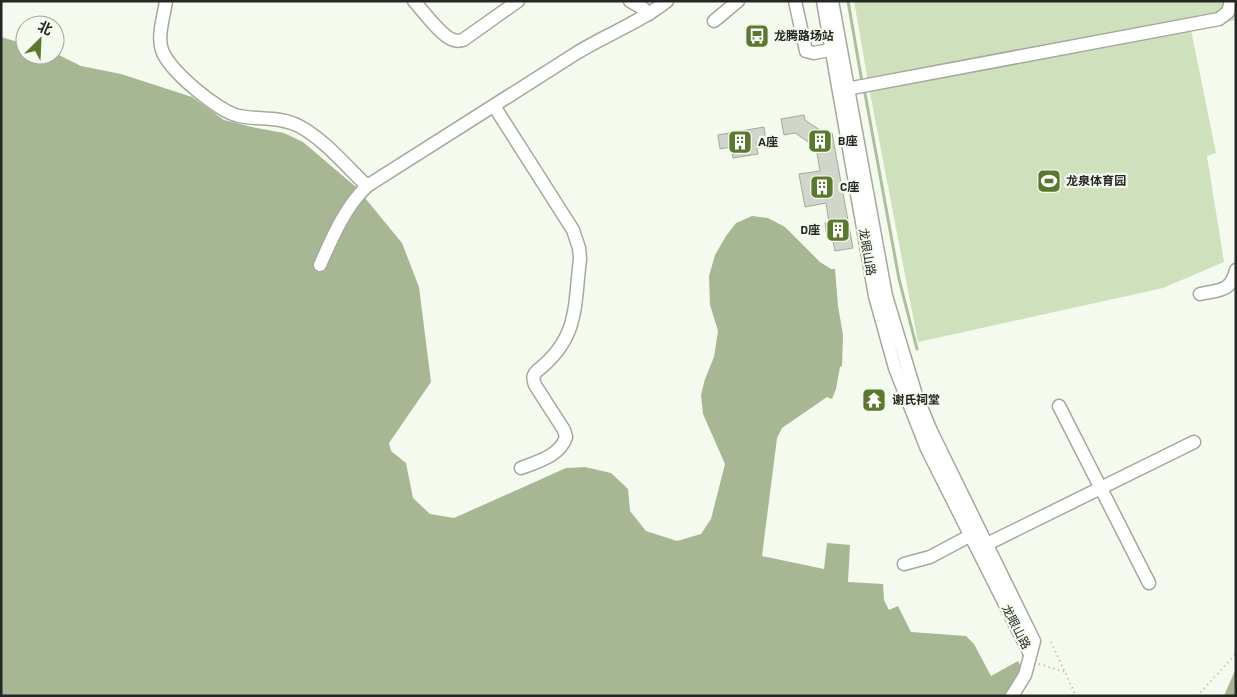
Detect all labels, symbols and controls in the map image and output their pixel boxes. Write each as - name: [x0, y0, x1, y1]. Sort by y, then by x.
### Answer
- north arrow: [15, 15, 65, 65]
- text: 北: [36, 17, 55, 38]
- bus stop icon: 龙腾路场站: [744, 23, 770, 49]
- place label: 龙腾路场站: [774, 28, 834, 42]
- building icon: B座: [807, 128, 833, 154]
- building icon: A座: [727, 129, 753, 155]
- place label: B座: [838, 133, 857, 147]
- place label: A座: [758, 134, 778, 148]
- sports icon: 龙泉体育园: [1036, 168, 1062, 194]
- place label: 龙泉体育园: [1066, 173, 1126, 187]
- building icon: C座: [809, 174, 835, 200]
- place label: C座: [840, 179, 859, 193]
- building icon: D座: [825, 217, 851, 243]
- place label: D座: [801, 222, 820, 236]
- street label: 龙眼山路: [857, 227, 879, 277]
- temple icon: 谢氏祠堂: [861, 387, 887, 413]
- place label: 谢氏祠堂: [892, 392, 940, 406]
- street label: 龙眼山路: [1000, 602, 1034, 651]

